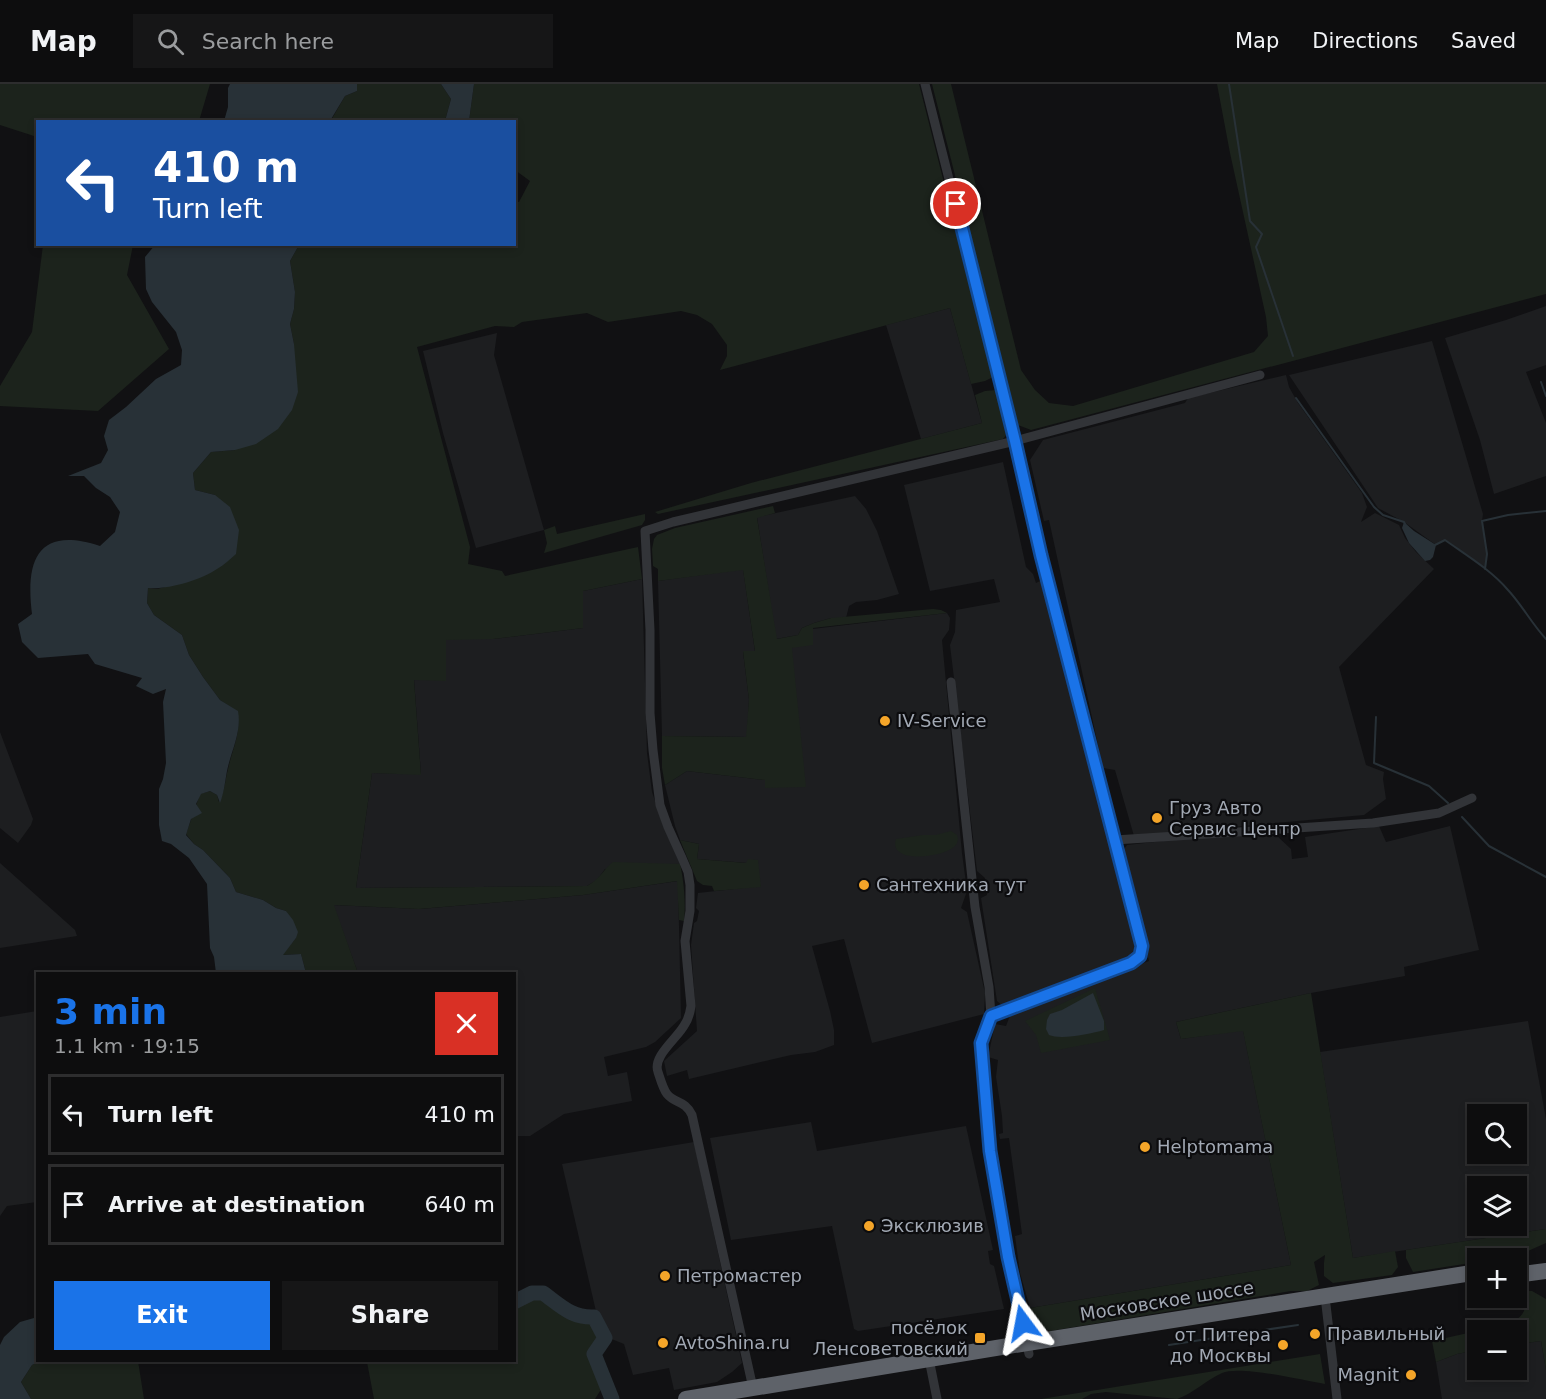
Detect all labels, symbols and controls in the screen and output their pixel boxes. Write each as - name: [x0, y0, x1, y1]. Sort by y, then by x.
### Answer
- search box: [133, 14, 553, 68]
- text: Map: [30, 25, 97, 58]
- icon: search: [154, 25, 187, 58]
- text: Search here: [202, 29, 334, 54]
- text: Map: [1235, 29, 1279, 53]
- text: Directions: [1312, 29, 1418, 53]
- text: Saved: [1451, 29, 1516, 53]
- text: 410 m: [153, 143, 299, 192]
- icon: left: [54, 144, 132, 222]
- pin: [930, 178, 981, 229]
- icon: arrive: [939, 187, 972, 220]
- text: Turn left: [153, 193, 263, 224]
- place label: IV-Service: [897, 710, 987, 731]
- marker: IV-Service: [878, 714, 892, 728]
- place label: Груз Авто Сервис Центр: [1169, 797, 1301, 839]
- marker: Груз Авто Сервис Центр: [1150, 811, 1164, 825]
- place label: Сантехника тут: [876, 874, 1026, 895]
- marker: Сантехника тут: [857, 878, 871, 892]
- text: 3 min: [54, 991, 167, 1032]
- button: close: [435, 992, 498, 1055]
- text: 1.1 km · 19:15: [54, 1034, 200, 1058]
- icon: left: [57, 1098, 90, 1131]
- text: Turn left: [108, 1102, 213, 1127]
- text: 410 m: [425, 1102, 495, 1127]
- map controls: [1467, 1104, 1527, 1380]
- button: search: [1467, 1104, 1527, 1164]
- place label: Helptomama: [1157, 1136, 1273, 1157]
- marker: Helptomama: [1138, 1140, 1152, 1154]
- button: layers: [1467, 1176, 1527, 1236]
- icon: arrive: [57, 1188, 90, 1221]
- text: Arrive at destination: [108, 1192, 365, 1217]
- text: 640 m: [425, 1192, 495, 1217]
- place label: Эксклюзив: [881, 1215, 984, 1236]
- marker: Эксклюзив: [862, 1219, 876, 1233]
- button: +: [1467, 1248, 1527, 1308]
- place label: Петромастер: [677, 1265, 802, 1286]
- marker: Петромастер: [658, 1269, 672, 1283]
- street label: Московское шоссе: [1078, 1276, 1255, 1325]
- button: Exit: [54, 1281, 270, 1350]
- button: Share: [282, 1281, 498, 1350]
- position arrow: [991, 1291, 1055, 1355]
- place label: посёлок Ленсоветовский: [813, 1317, 968, 1359]
- button: −: [1467, 1320, 1527, 1380]
- place label: Правильный: [1327, 1323, 1445, 1344]
- place label: от Питера до Москвы: [1170, 1324, 1271, 1366]
- marker: Правильный: [1308, 1327, 1322, 1341]
- marker: посёлок Ленсоветовский: [973, 1331, 987, 1345]
- place label: AvtoShina.ru: [675, 1332, 790, 1353]
- marker: AvtoShina.ru: [656, 1336, 670, 1350]
- marker: от Питера до Москвы: [1276, 1338, 1290, 1352]
- place label: Magnit: [1338, 1364, 1399, 1385]
- marker: Magnit: [1404, 1368, 1418, 1382]

